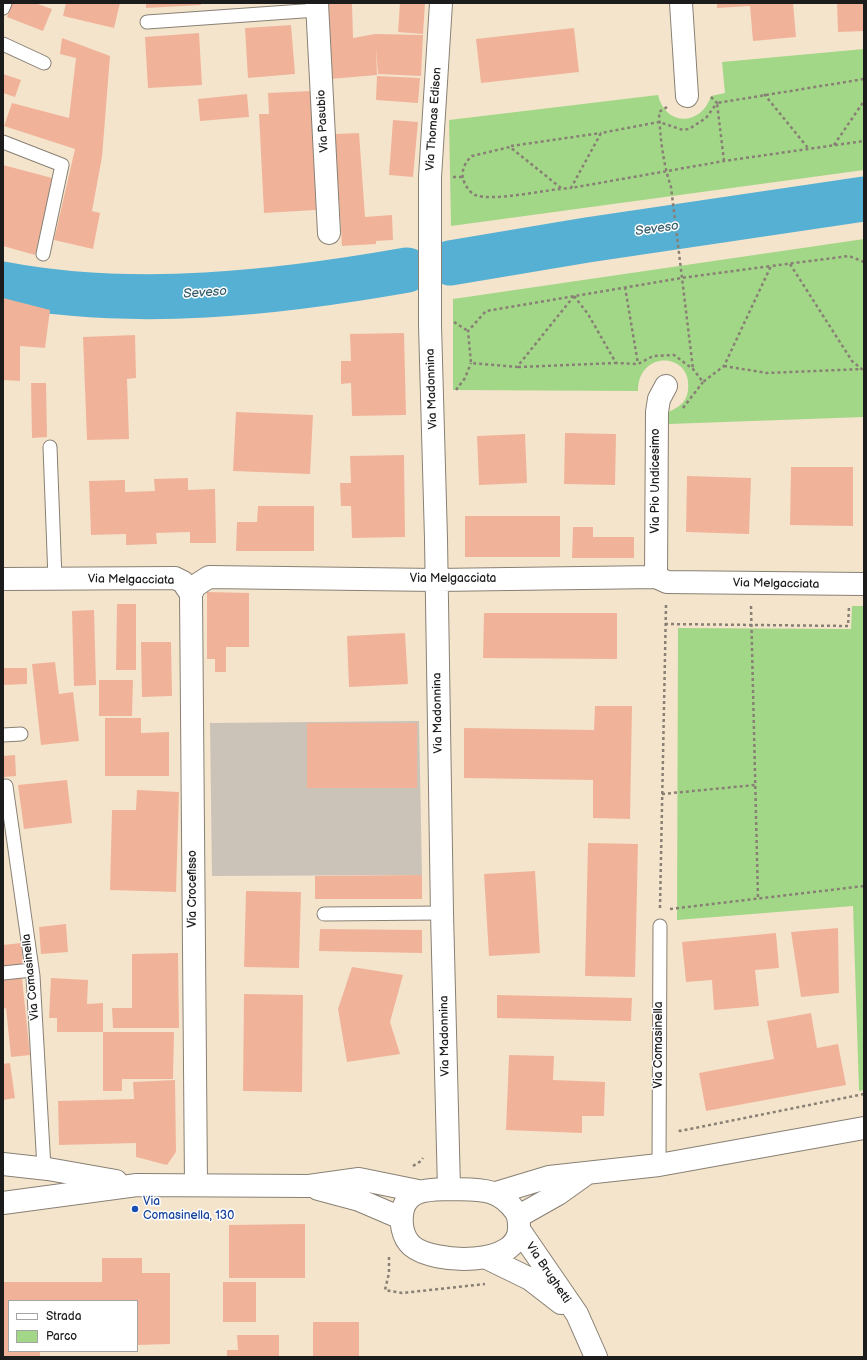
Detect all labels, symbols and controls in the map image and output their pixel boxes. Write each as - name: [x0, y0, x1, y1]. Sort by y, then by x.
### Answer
- street label: Via Thomas Edison: [423, 67, 445, 171]
- street label: Via Pasubio: [314, 89, 332, 153]
- water label: Seveso: [634, 218, 680, 240]
- water label: Seveso: [183, 284, 227, 302]
- street label: Via Madonnina: [423, 348, 441, 430]
- street label: Via Pio Undicesimo: [649, 429, 663, 533]
- street label: Via Melgacciata: [88, 572, 174, 588]
- street label: Via Melgacciata: [410, 572, 496, 586]
- street label: Via Melgacciata: [733, 576, 819, 592]
- street label: Via Madonnina: [430, 672, 446, 754]
- street label: Via Crocefisso: [186, 850, 200, 928]
- street label: Via Comasinella: [19, 933, 43, 1021]
- street label: Via Madonnina: [437, 995, 453, 1077]
- street label: Via Comasinella: [652, 1001, 666, 1089]
- place label: Via Comasinella, 130: [143, 1195, 234, 1223]
- marker: Via Comasinella, 130: [130, 1204, 140, 1214]
- street label: Via Brughetti: [522, 1240, 574, 1306]
- legend: [8, 1300, 138, 1352]
- text: Strada: [46, 1309, 82, 1324]
- text: Parco: [46, 1329, 77, 1344]

